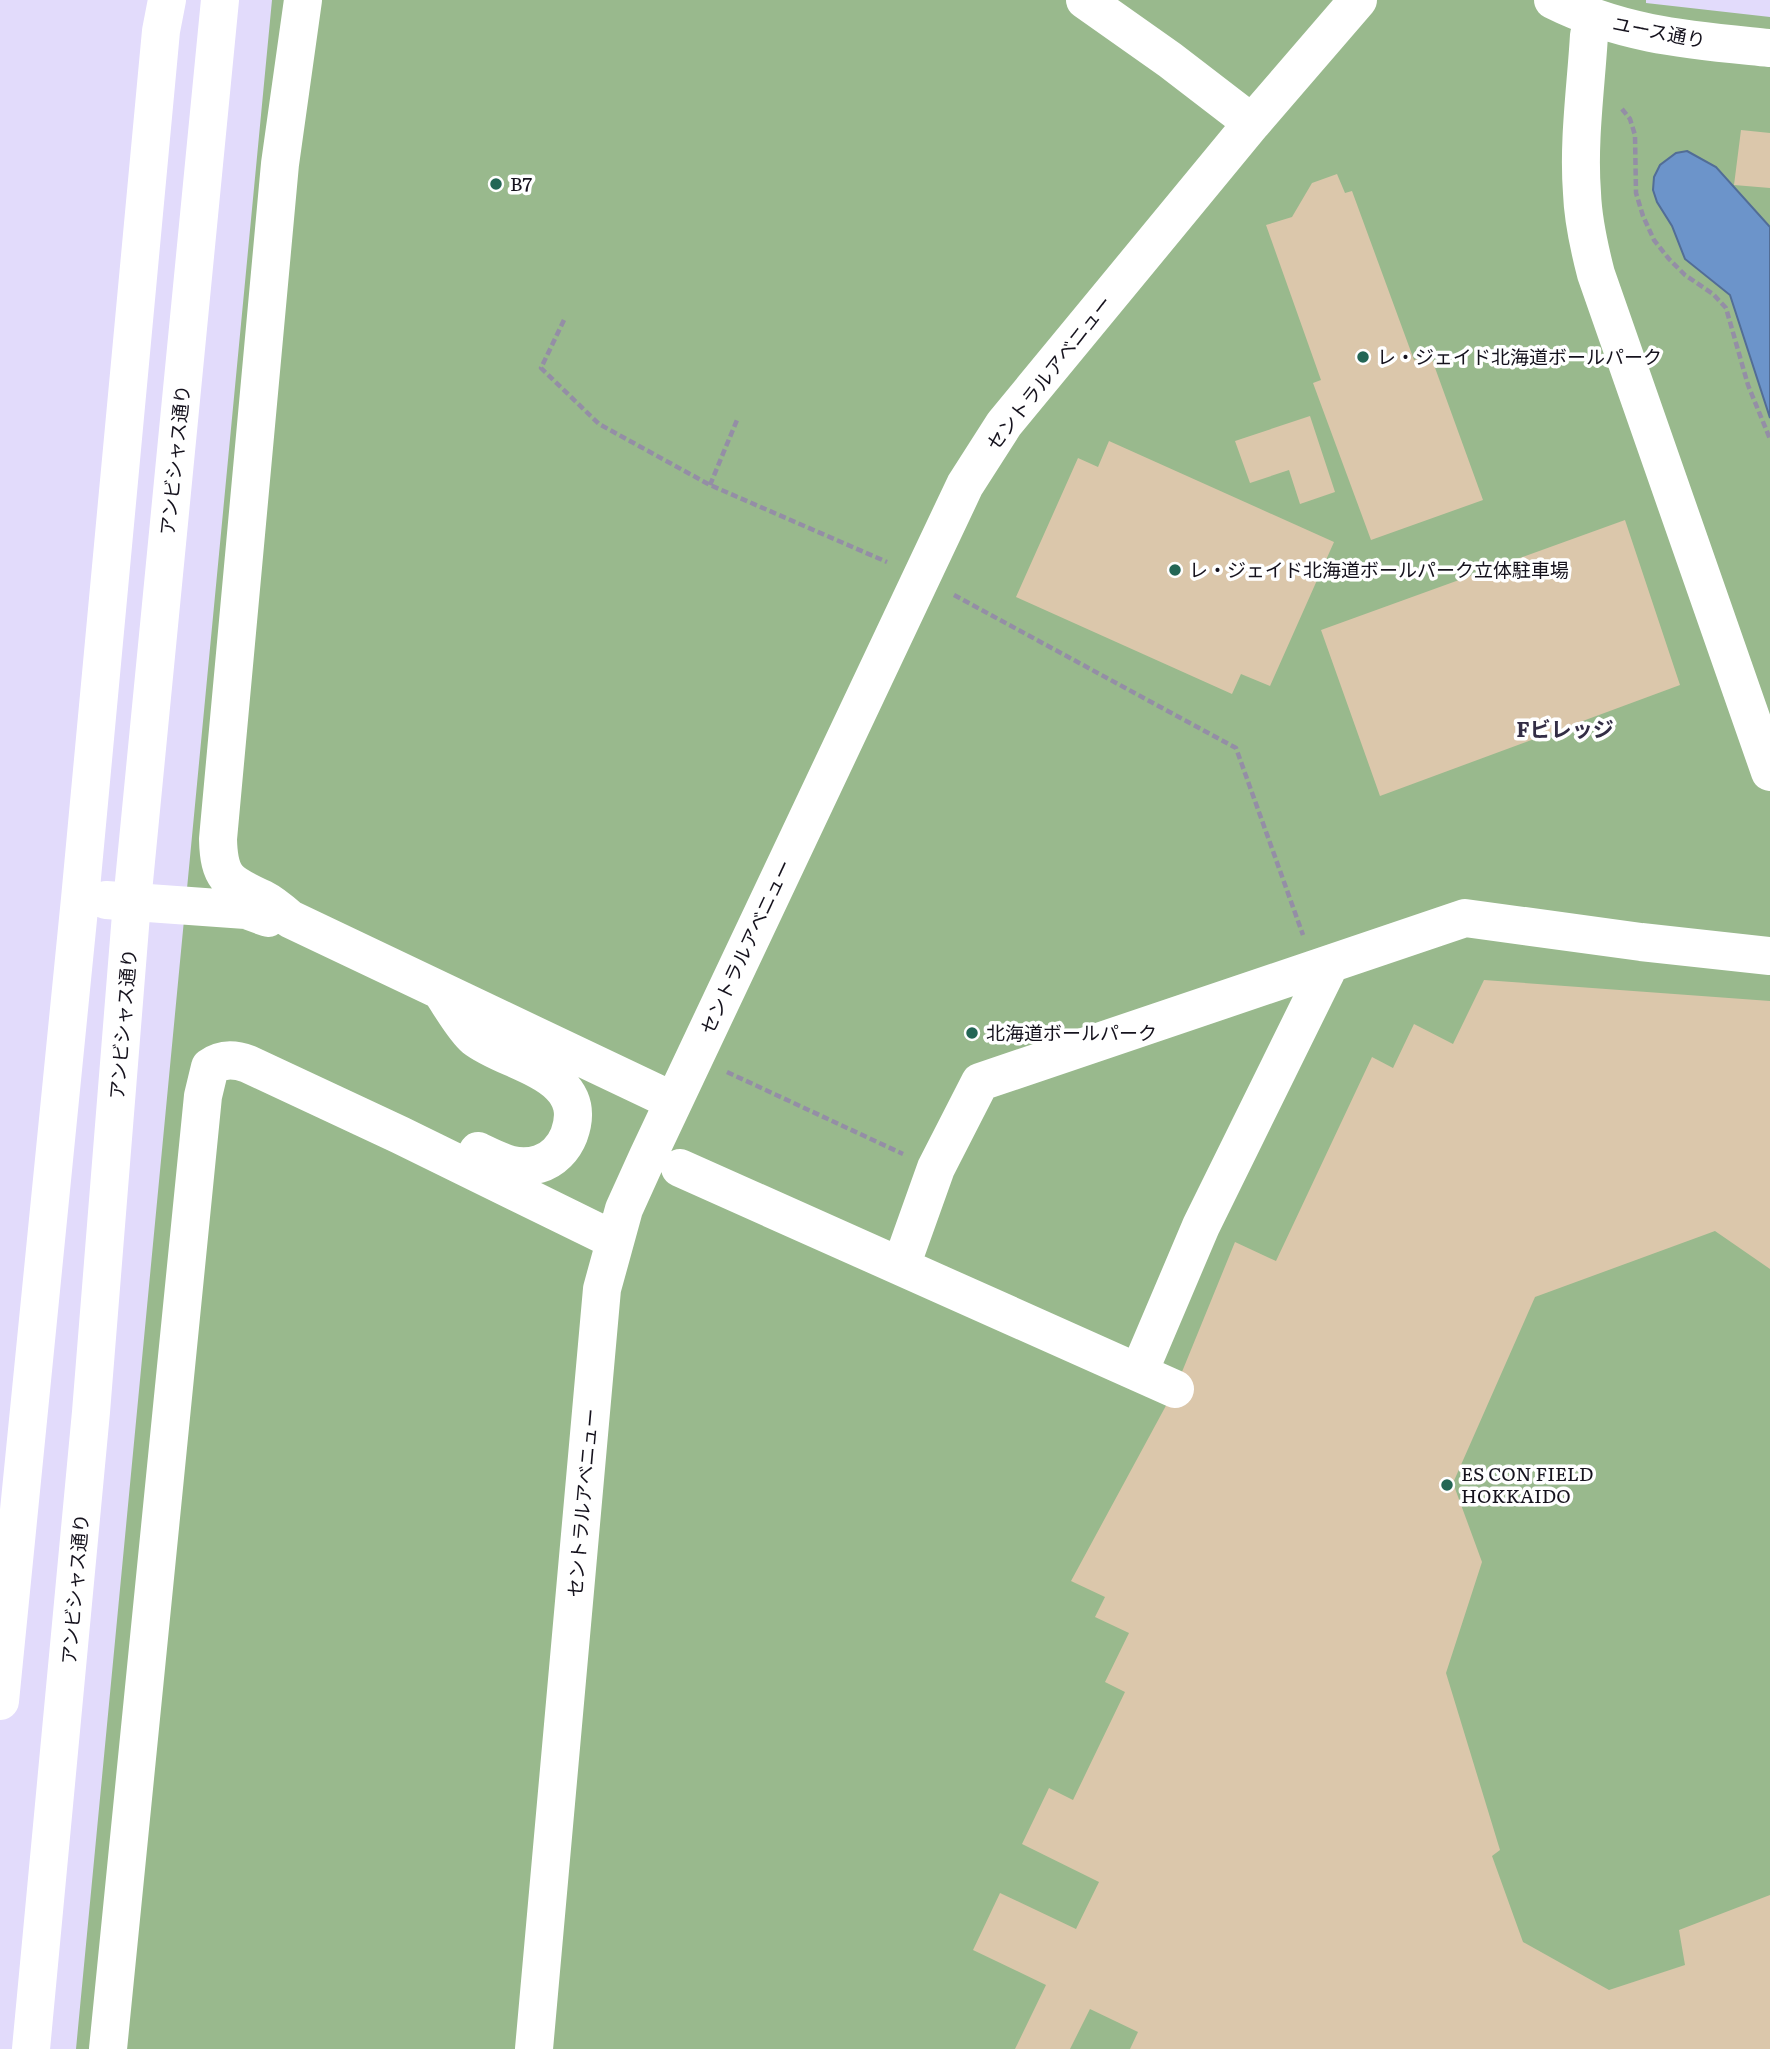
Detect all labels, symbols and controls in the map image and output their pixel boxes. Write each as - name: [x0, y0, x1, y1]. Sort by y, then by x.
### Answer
- street label: ユース通り: [1610, 8, 1708, 54]
- place label: B7: [510, 169, 533, 197]
- marker: B7: [488, 176, 504, 192]
- street label: セントラルアベニュー: [979, 289, 1118, 456]
- place label: レ・ジェイド北海道ボールパーク: [1377, 342, 1662, 370]
- marker: レ・ジェイド北海道ボールパーク: [1355, 349, 1371, 365]
- street label: アンビシャス通り: [152, 383, 196, 537]
- place label: レ・ジェイド北海道ボールパーク立体駐車場: [1189, 555, 1569, 583]
- marker: レ・ジェイド北海道ボールパーク立体駐車場: [1167, 562, 1183, 578]
- district label: Fビレッジ: [1516, 712, 1614, 743]
- street label: セントラルアベニュー: [692, 855, 798, 1038]
- street label: アンビシャス通り: [101, 947, 143, 1100]
- place label: 北海道ボールパーク: [986, 1018, 1157, 1046]
- marker: 北海道ボールパーク: [964, 1025, 980, 1041]
- street label: セントラルアベニュー: [560, 1407, 604, 1599]
- place label: ES CON FIELD HOKKAIDO: [1461, 1459, 1594, 1509]
- marker: ES CON FIELD HOKKAIDO: [1439, 1477, 1455, 1493]
- street label: アンビシャス通り: [53, 1512, 95, 1665]

